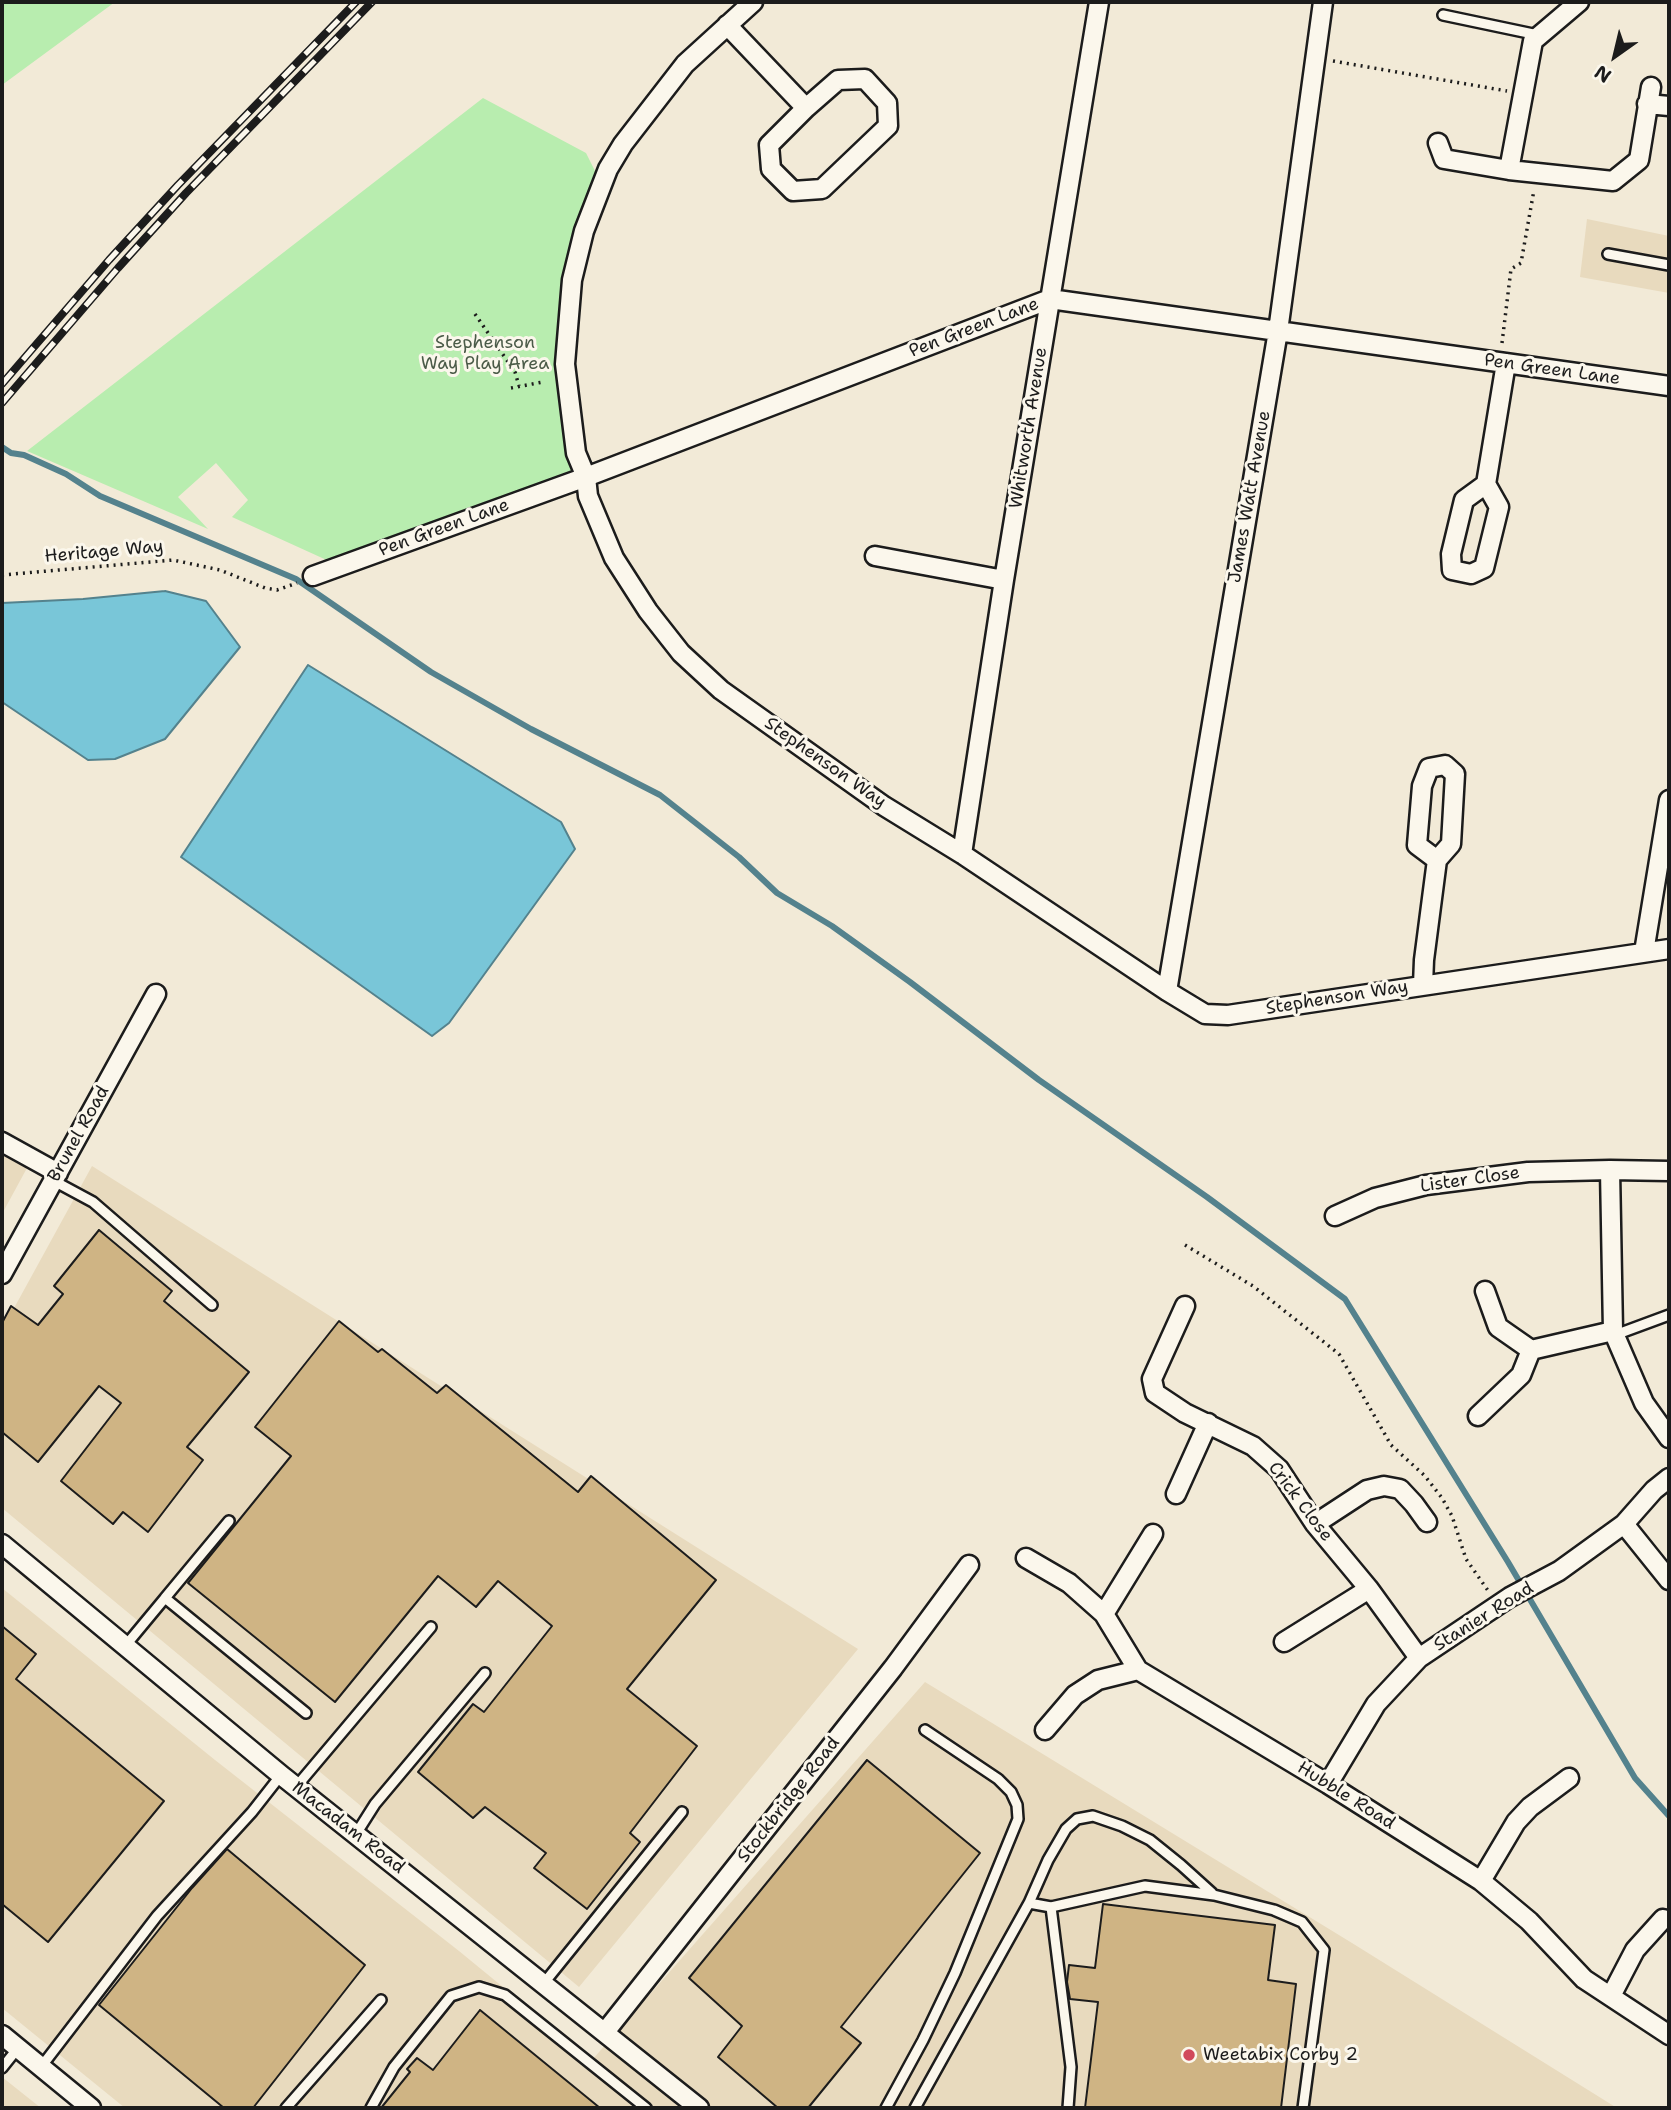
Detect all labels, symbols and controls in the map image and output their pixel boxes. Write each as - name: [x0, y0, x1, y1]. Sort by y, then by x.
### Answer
- north arrow: [1580, 21, 1650, 91]
- text: N: [1590, 59, 1616, 88]
- street label: Pen Green Lane: [906, 293, 1042, 363]
- park label: Stephenson Way Play Area: [421, 332, 549, 374]
- street label: Whitworth Avenue: [1006, 346, 1052, 510]
- street label: Pen Green Lane: [1483, 350, 1621, 390]
- street label: James Watt Avenue: [1224, 409, 1276, 585]
- street label: Pen Green Lane: [376, 494, 512, 562]
- street label: Heritage Way: [44, 536, 164, 568]
- street label: Stephenson Way: [760, 713, 890, 813]
- street label: Stephenson Way: [1264, 976, 1410, 1020]
- street label: Brunel Road: [44, 1082, 114, 1186]
- street label: Lister Close: [1419, 1162, 1521, 1198]
- street label: Crick Close: [1263, 1458, 1337, 1546]
- street label: Stanier Road: [1430, 1578, 1538, 1656]
- street label: Stockbridge Road: [733, 1733, 845, 1867]
- street label: Hubble Road: [1293, 1757, 1399, 1835]
- street label: Macadam Road: [287, 1777, 409, 1879]
- place label: Weetabix Corby 2: [1203, 2044, 1358, 2066]
- marker: Weetabix Corby 2: [1181, 2047, 1197, 2063]

